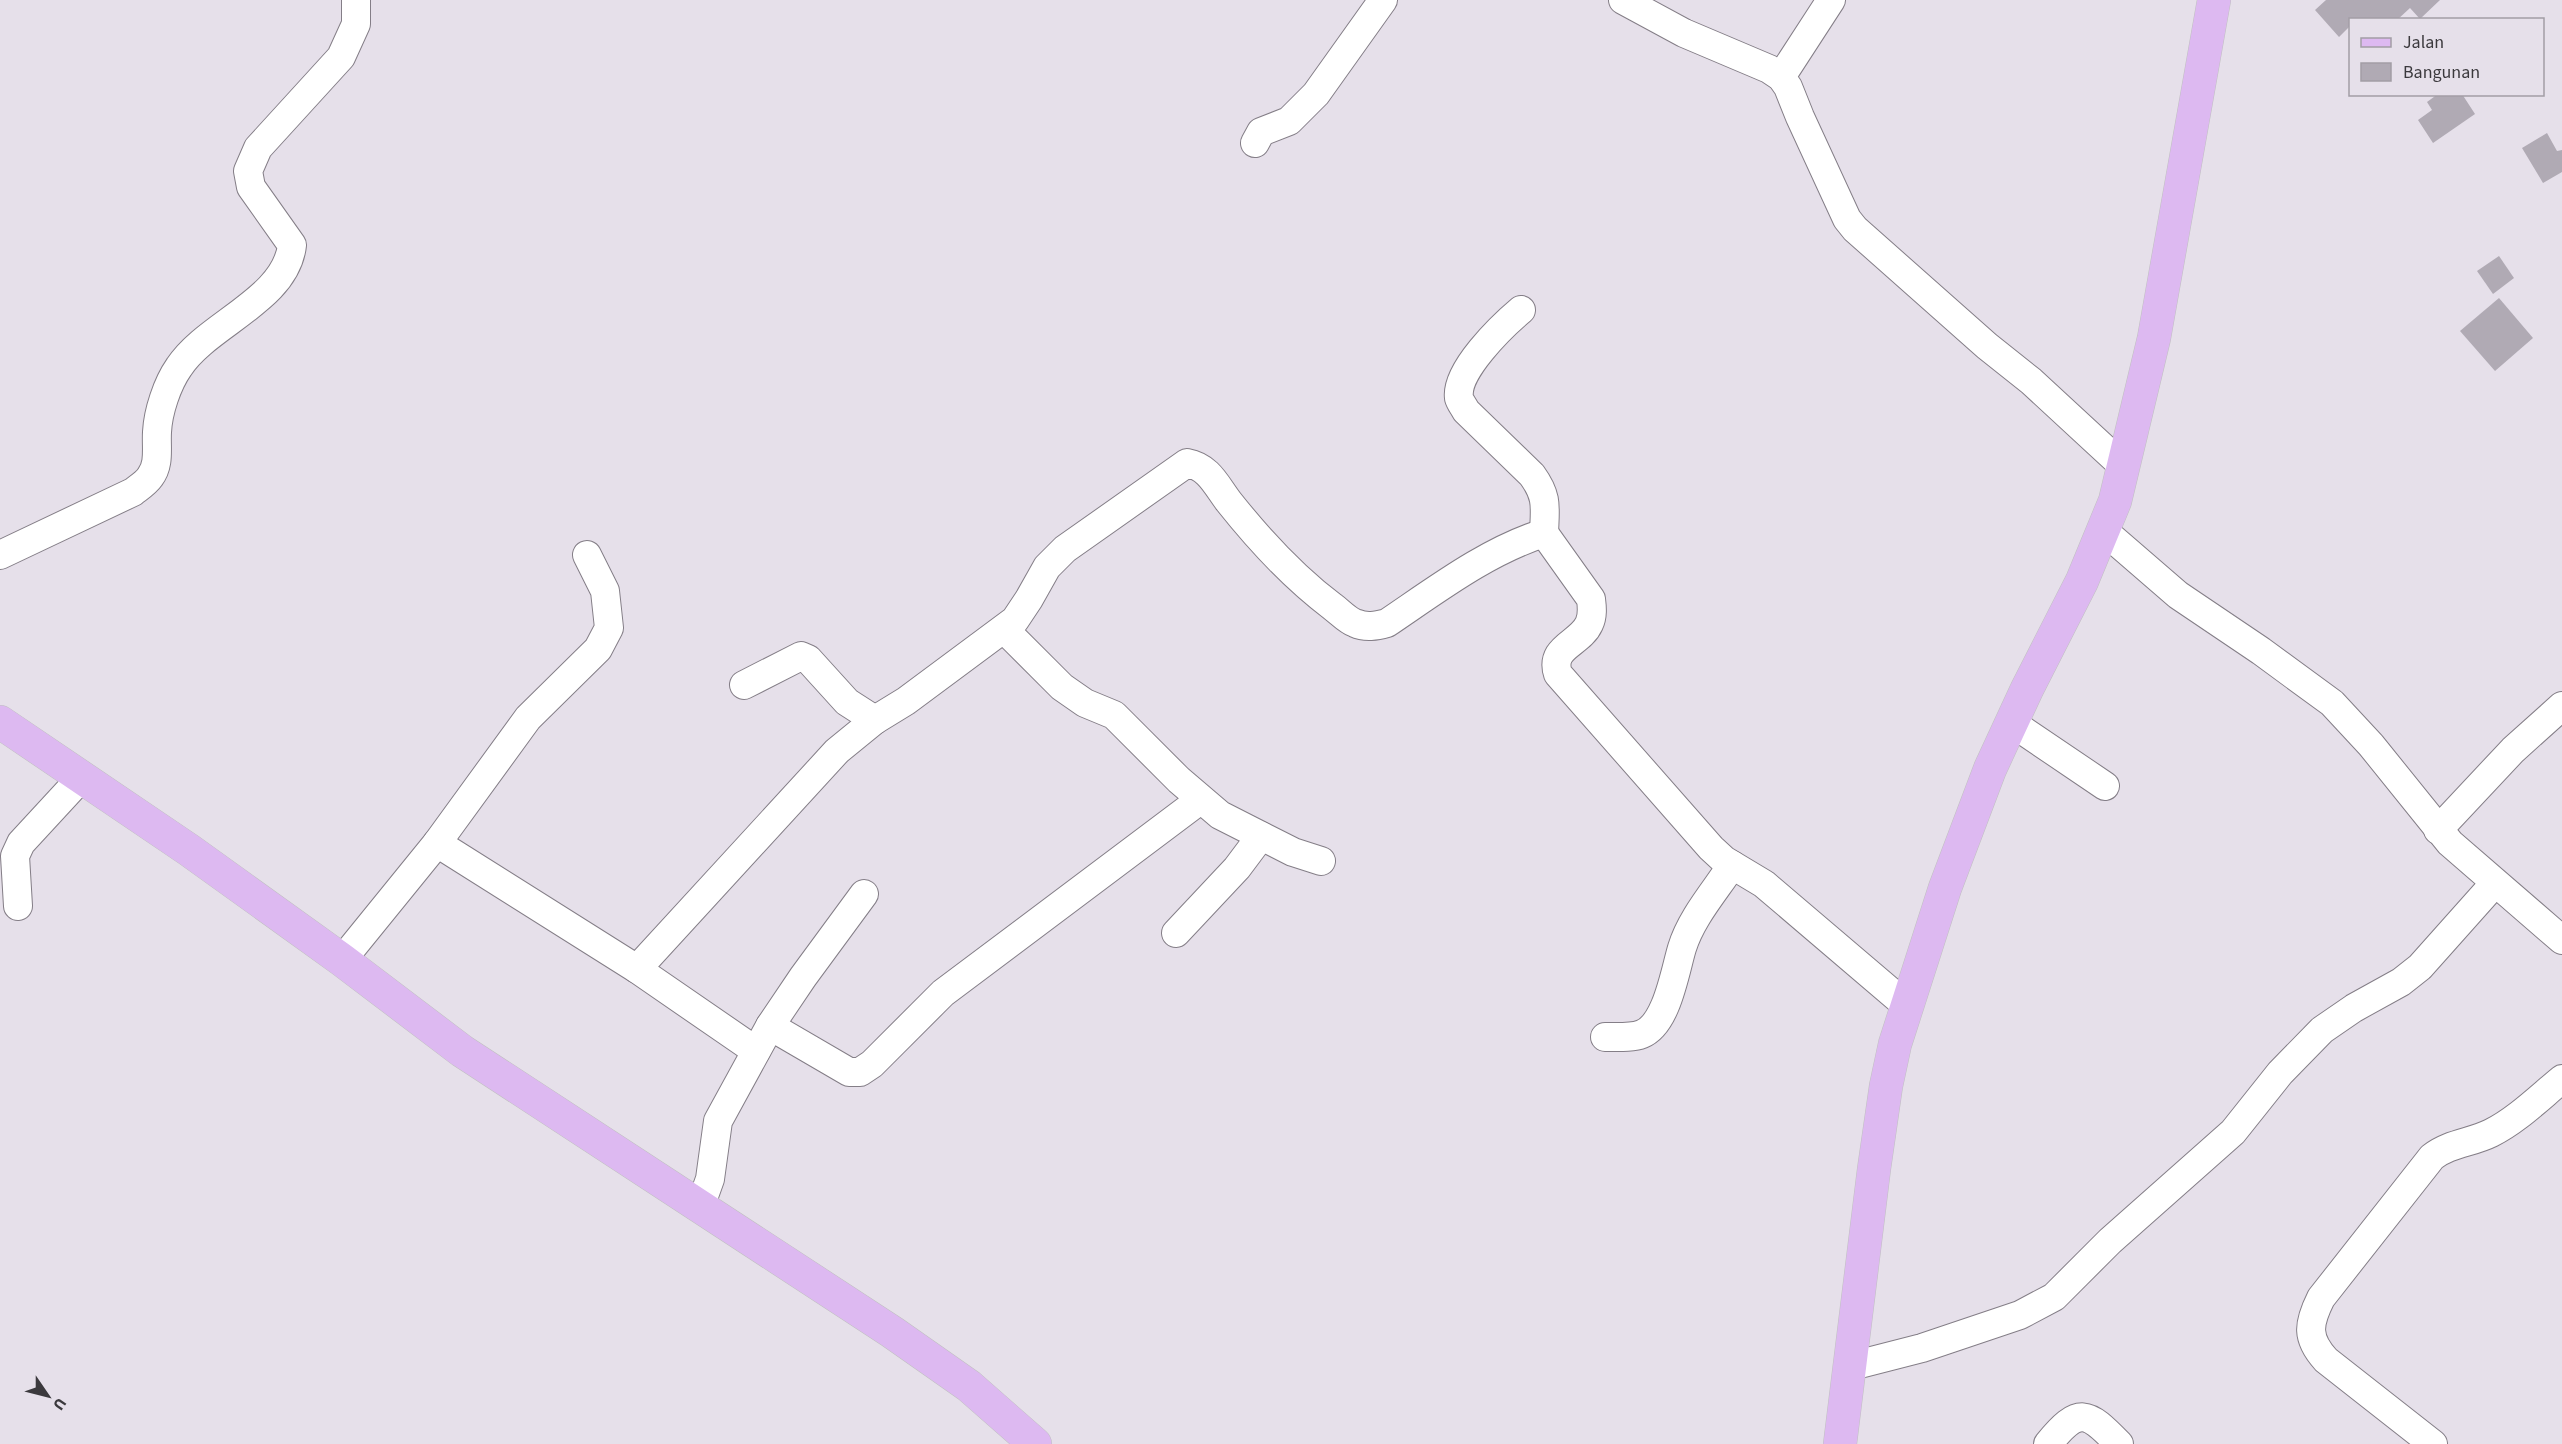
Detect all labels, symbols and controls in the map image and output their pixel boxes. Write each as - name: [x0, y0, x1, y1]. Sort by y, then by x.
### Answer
- legend: [2349, 18, 2544, 96]
- text: Jalan: [2403, 30, 2444, 55]
- text: Bangunan: [2403, 60, 2480, 85]
- north arrow: [18, 1366, 78, 1426]
- text: U: [47, 1393, 72, 1415]

